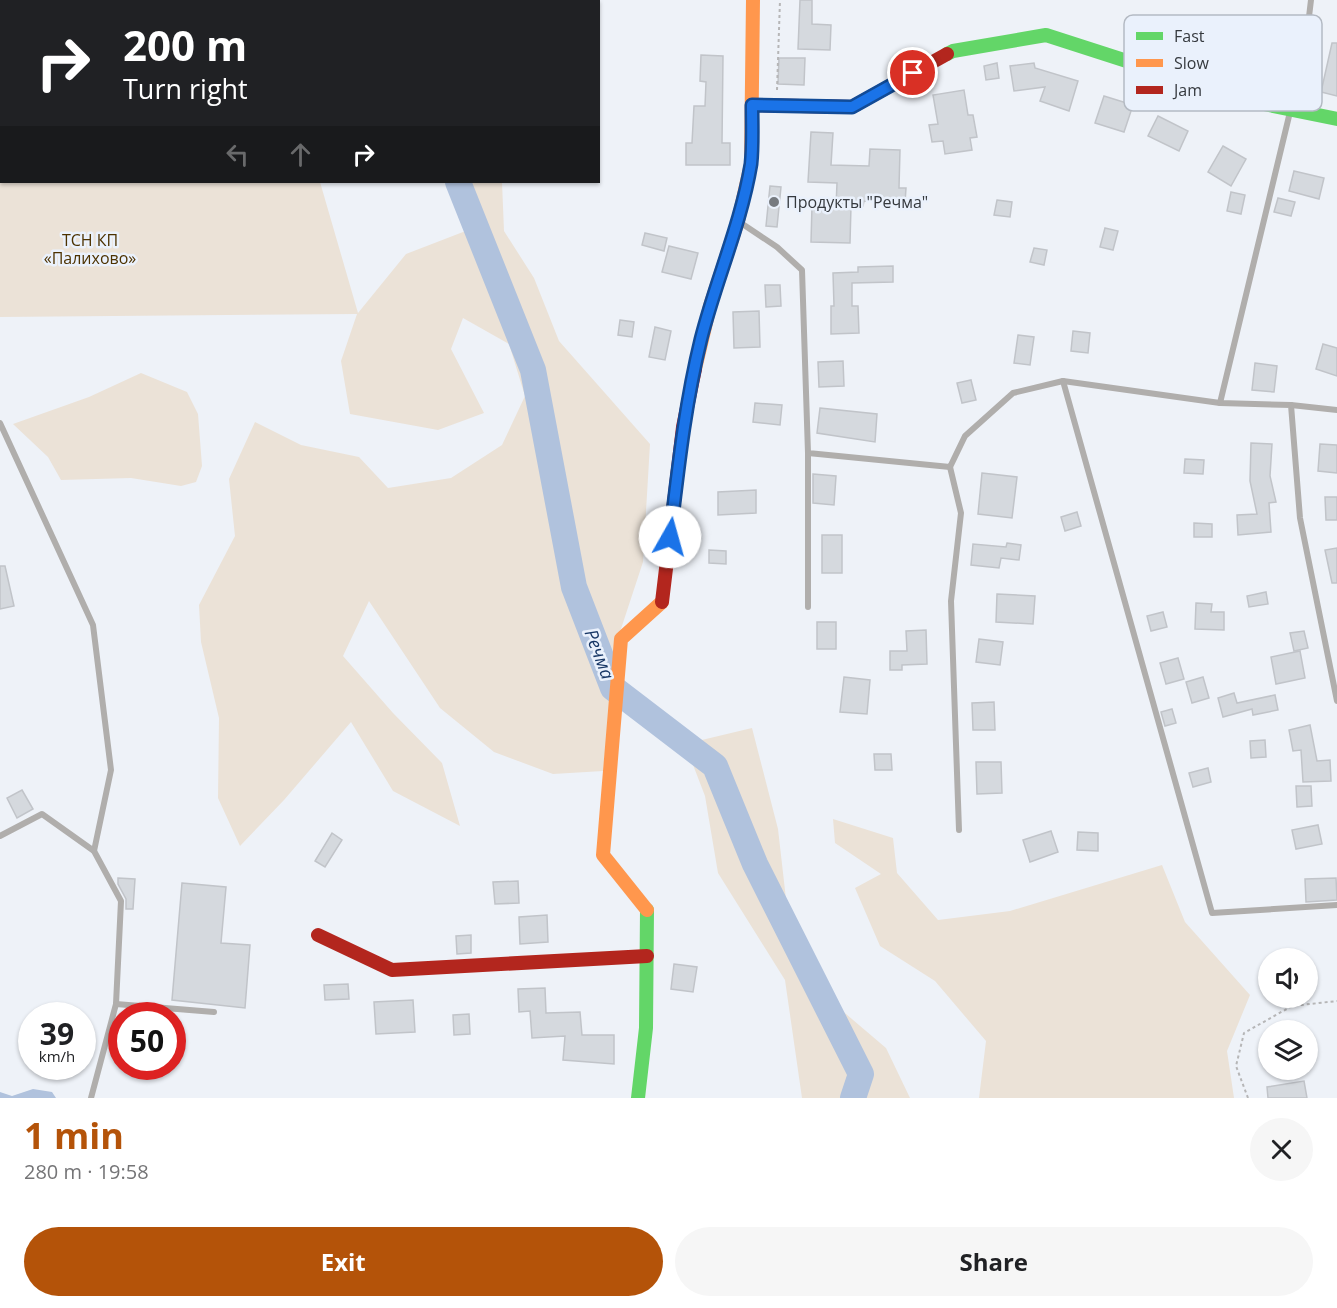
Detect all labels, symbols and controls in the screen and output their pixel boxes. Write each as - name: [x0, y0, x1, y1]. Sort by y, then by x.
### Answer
- legend: [1124, 15, 1322, 111]
- text: 200 m: [123, 16, 247, 73]
- icon: right: [24, 24, 102, 102]
- text: Fast: [1174, 25, 1205, 47]
- pin: [887, 47, 938, 98]
- text: Slow: [1174, 52, 1209, 74]
- icon: arrive: [896, 56, 929, 89]
- text: Turn right: [123, 70, 248, 107]
- text: Jam: [1172, 79, 1202, 101]
- icon: left: [221, 138, 254, 171]
- icon: ahead: [284, 138, 317, 171]
- icon: right: [347, 138, 380, 171]
- place label: Продукты "Речма": [786, 191, 928, 213]
- marker: Продукты "Речма": [767, 195, 781, 209]
- park label: ТСН КП «Палихово»: [44, 229, 136, 269]
- position arrow: [638, 505, 702, 569]
- water label: Речма: [580, 625, 620, 683]
- map controls: [1258, 948, 1318, 1080]
- button: sound: [1258, 948, 1318, 1008]
- speed limit sign: 50: [108, 1002, 186, 1080]
- text: 39: [40, 1013, 74, 1054]
- button: layers: [1258, 1020, 1318, 1080]
- text: km/h: [39, 1046, 75, 1066]
- text: 1 min: [24, 1111, 124, 1160]
- button: close: [1250, 1118, 1313, 1181]
- text: 280 m · 19:58: [24, 1158, 149, 1185]
- button: Exit: [24, 1227, 663, 1296]
- button: Share: [675, 1227, 1313, 1296]

